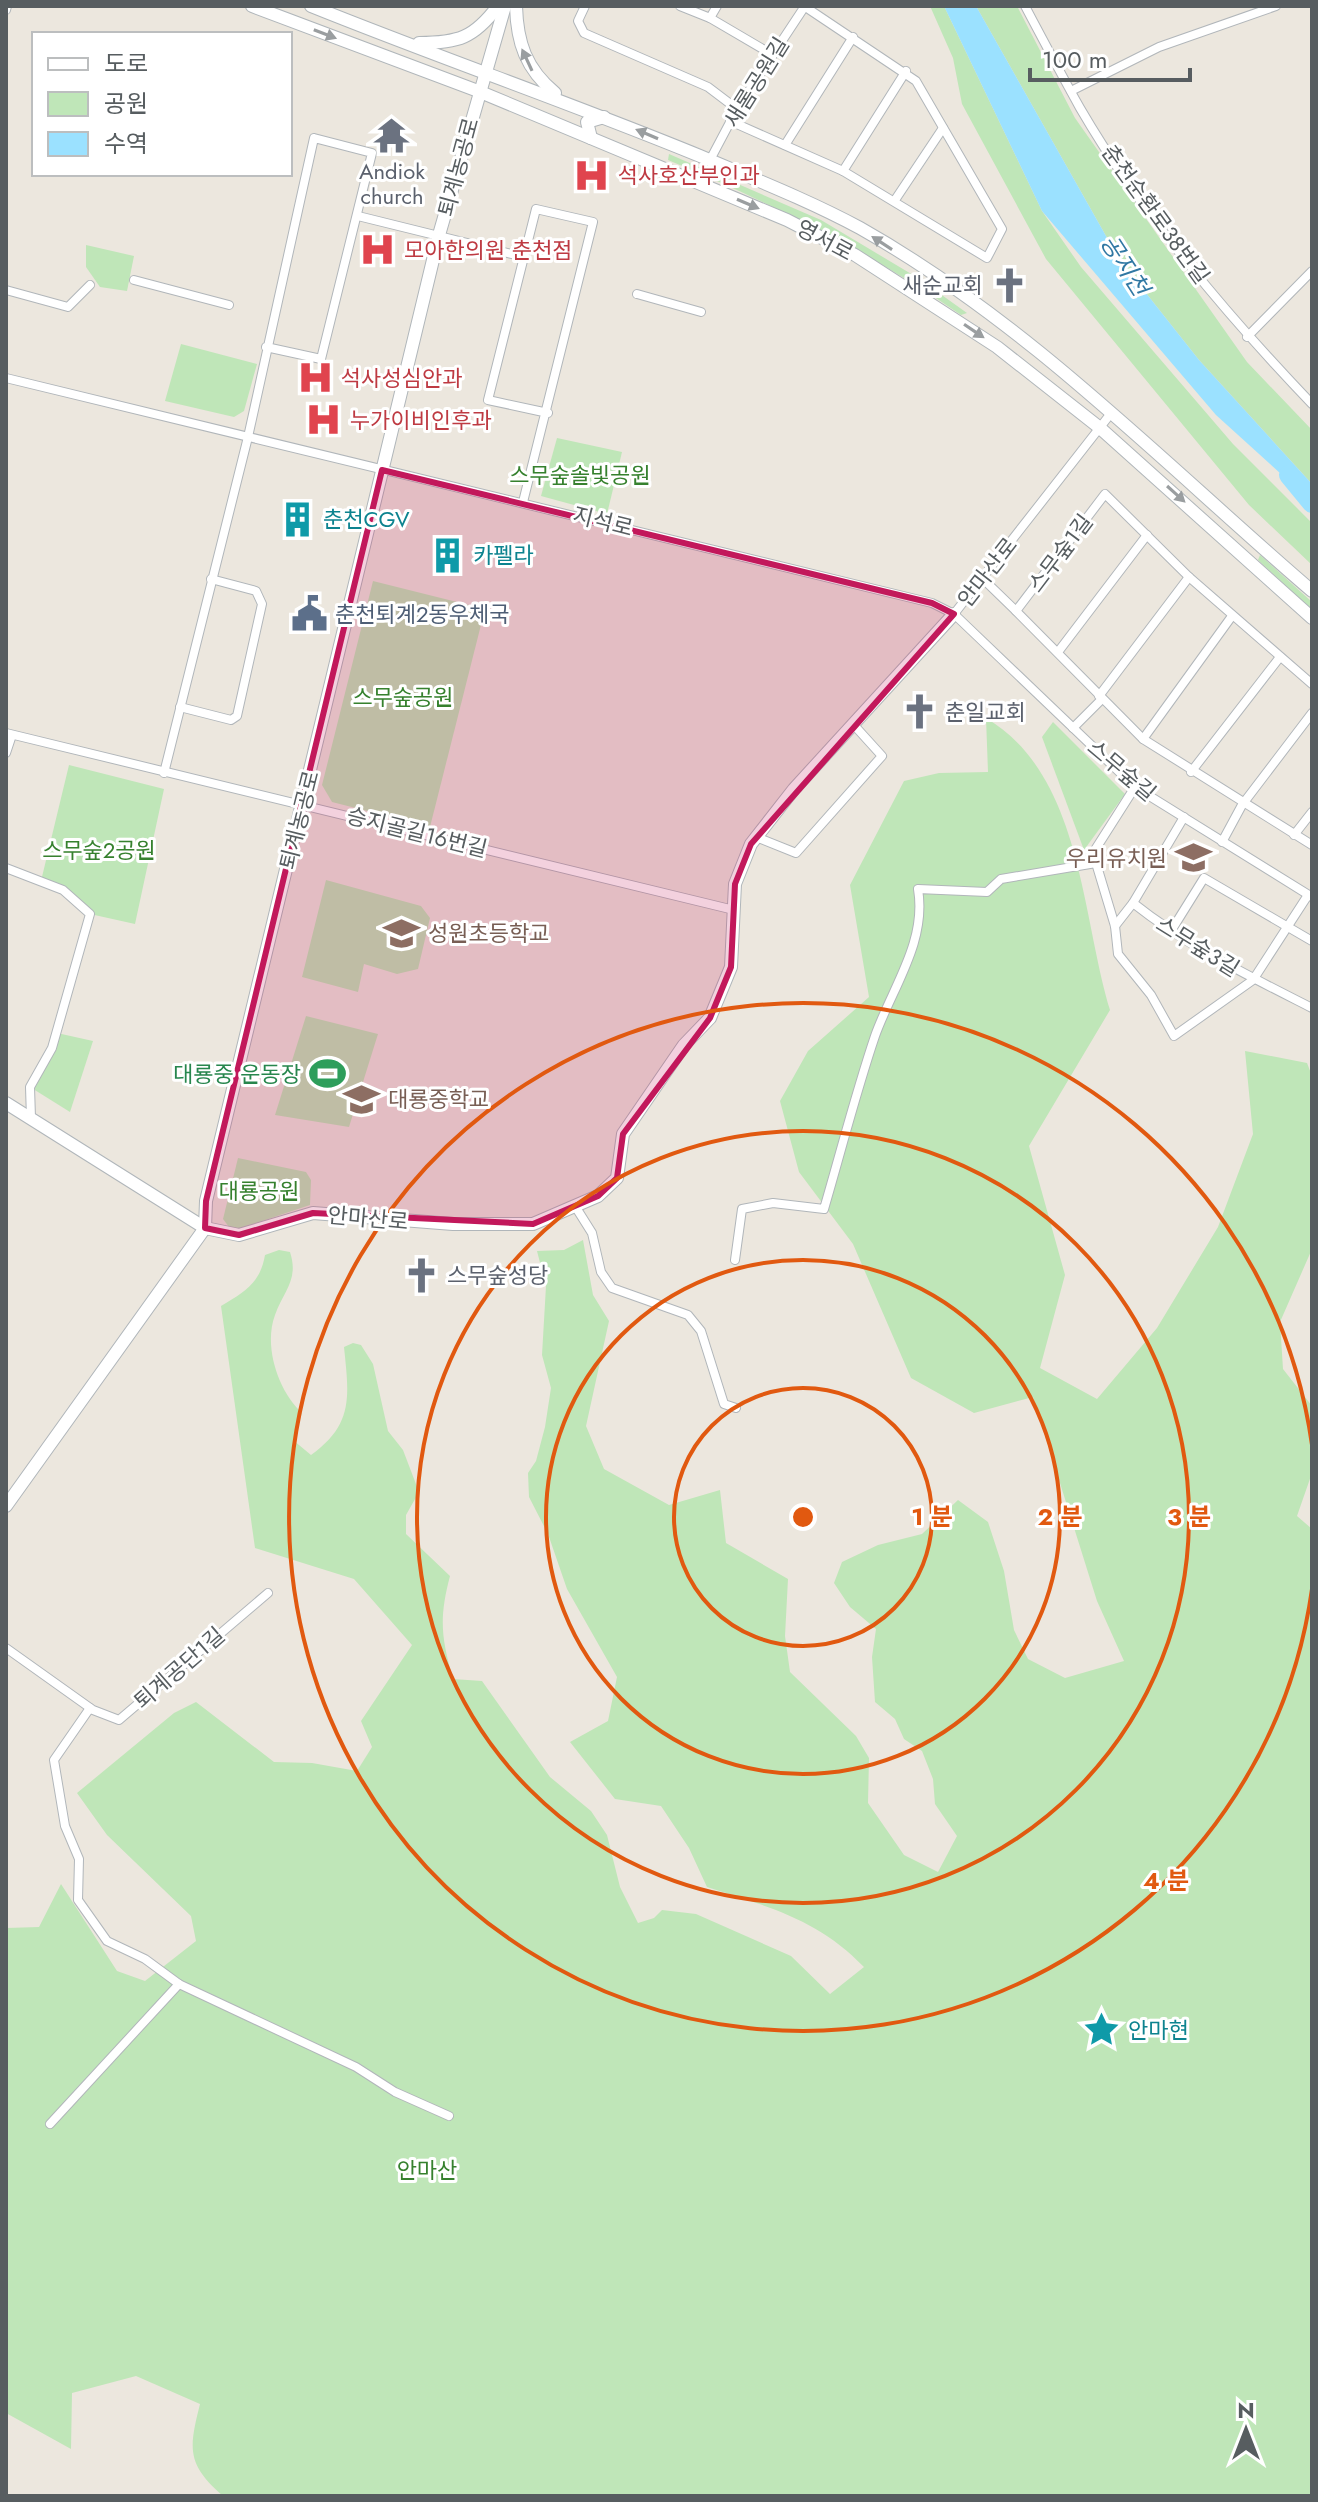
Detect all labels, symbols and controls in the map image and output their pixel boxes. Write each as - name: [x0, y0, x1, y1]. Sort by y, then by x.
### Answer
- one-way arrow: [313, 28, 337, 41]
- street label: 새롬공원길: [716, 31, 796, 133]
- legend: [32, 32, 292, 176]
- scale bar: [1030, 32, 1190, 82]
- text: 100 m: [1042, 42, 1108, 77]
- text: 도로: [104, 46, 148, 81]
- one-way arrow: [520, 48, 534, 71]
- text: 공원: [104, 86, 148, 121]
- street label: 퇴계농공로: [429, 114, 487, 220]
- temple icon: Andiok church: [373, 116, 411, 154]
- text: 수역: [104, 126, 148, 161]
- one-way arrow: [635, 128, 659, 141]
- street label: 춘천순환로38번길: [1094, 138, 1218, 290]
- place label: Andiok church: [359, 155, 425, 212]
- hospital icon: 석사호산부인과: [573, 156, 611, 194]
- place label: 석사호산부인과: [618, 159, 760, 191]
- one-way arrow: [736, 197, 760, 210]
- street label: 영서로: [791, 212, 859, 268]
- water label: 공지천: [1092, 228, 1159, 305]
- hospital icon: 모아한의원 춘천점: [359, 231, 397, 269]
- place label: 모아한의원 춘천점: [404, 234, 573, 266]
- one-way arrow: [871, 236, 893, 250]
- church icon: 새순교회: [990, 266, 1028, 304]
- place label: 새순교회: [902, 269, 983, 301]
- one-way arrow: [963, 324, 984, 339]
- hospital icon: 석사성심안과: [296, 359, 334, 397]
- place label: 석사성심안과: [341, 362, 462, 394]
- hospital icon: 누가이비인후과: [305, 401, 343, 439]
- place label: 누가이비인후과: [350, 404, 492, 436]
- park label: 스무숲솔빛공원: [509, 459, 651, 491]
- one-way arrow: [1166, 485, 1185, 503]
- street label: 지석로: [570, 498, 636, 544]
- building icon: 춘천CGV: [278, 500, 316, 538]
- place label: 춘천CGV: [323, 503, 410, 535]
- street label: 스무숲1길: [1020, 507, 1100, 599]
- street label: 안마산로: [949, 530, 1025, 614]
- building icon: 카펠라: [428, 536, 466, 574]
- place label: 카펠라: [473, 539, 534, 571]
- public building icon: 춘천퇴계2동우체국: [290, 595, 328, 633]
- place label: 춘천퇴계2동우체국: [335, 598, 509, 630]
- park label: 스무숲공원: [352, 681, 454, 713]
- church icon: 춘일교회: [900, 693, 938, 731]
- place label: 춘일교회: [945, 696, 1026, 728]
- street label: 스무숲길: [1081, 732, 1163, 808]
- street label: 퇴계농공로: [271, 767, 327, 873]
- street label: 승지골길16번길: [343, 799, 491, 865]
- park label: 스무숲2공원: [42, 834, 156, 866]
- school or university icon: 우리유치원: [1174, 839, 1212, 877]
- place label: 우리유치원: [1066, 842, 1167, 874]
- street label: 스무숲3길: [1150, 908, 1246, 984]
- school or university icon: 성원초등학교: [383, 914, 421, 952]
- place label: 성원초등학교: [428, 917, 549, 949]
- sports icon: 대룡중 운동장: [308, 1055, 346, 1093]
- place label: 대룡중 운동장: [173, 1058, 301, 1090]
- school or university icon: 대룡중학교: [343, 1080, 381, 1118]
- place label: 대룡중학교: [388, 1083, 489, 1115]
- park label: 대룡공원: [219, 1175, 299, 1207]
- street label: 안마산로: [326, 1199, 410, 1237]
- church icon: 스무숲성당: [402, 1256, 440, 1294]
- place label: 스무숲성당: [447, 1259, 548, 1291]
- text: 1 분: [911, 1499, 953, 1534]
- text: 2 분: [1037, 1499, 1083, 1534]
- text: 3 분: [1167, 1499, 1211, 1534]
- centre of rings: [789, 1503, 817, 1531]
- street label: 퇴계공단1길: [127, 1619, 231, 1717]
- text: 4 분: [1143, 1863, 1189, 1898]
- place icon: 안마현: [1083, 2011, 1121, 2049]
- place label: 안마현: [1128, 2014, 1189, 2046]
- park label: 안마산: [397, 2154, 457, 2186]
- north arrow: [1206, 2390, 1286, 2470]
- text: N: [1237, 2394, 1255, 2426]

